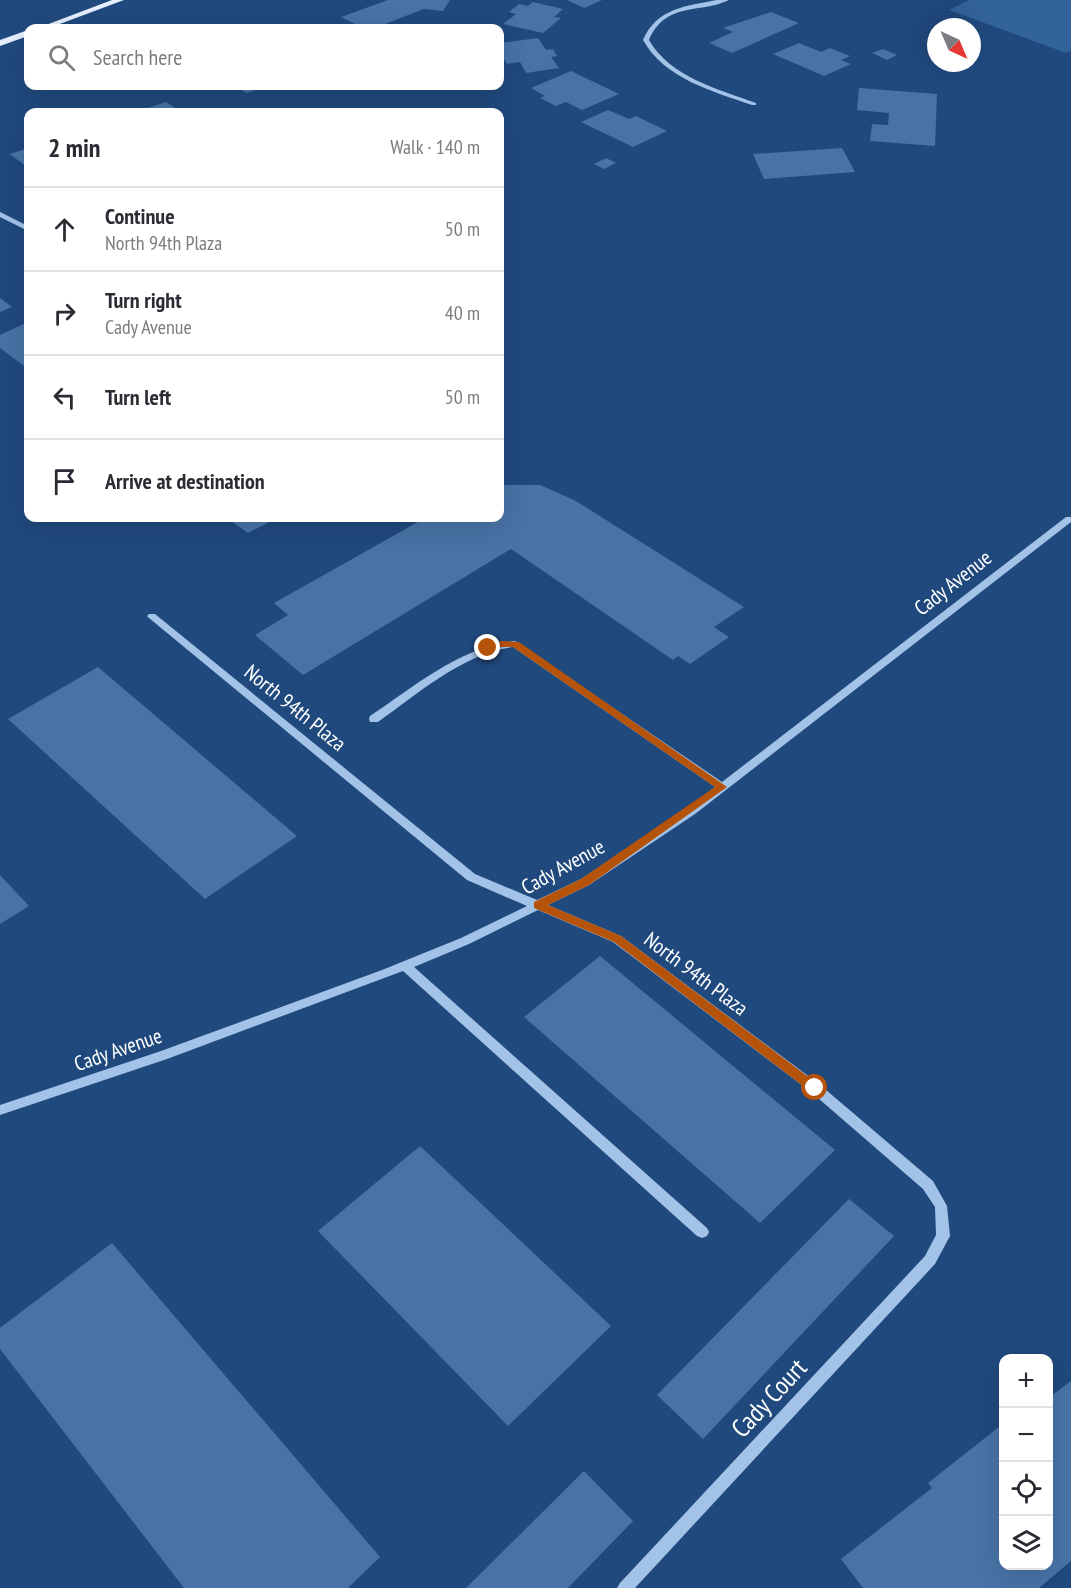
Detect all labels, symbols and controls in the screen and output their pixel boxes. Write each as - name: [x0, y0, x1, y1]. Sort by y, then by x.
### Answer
- north arrow: [927, 18, 981, 72]
- search box: [24, 24, 504, 90]
- icon: search: [45, 41, 78, 74]
- text: Search here: [93, 43, 182, 71]
- text: 2 min: [48, 131, 101, 164]
- text: Walk · 140 m: [390, 134, 480, 160]
- text: Continue: [105, 202, 175, 230]
- icon: ahead: [48, 213, 81, 246]
- text: 50 m: [445, 216, 480, 242]
- text: North 94th Plaza: [105, 230, 222, 256]
- text: Turn right: [105, 286, 182, 314]
- icon: right: [48, 297, 81, 330]
- text: 40 m: [445, 300, 480, 326]
- text: Cady Avenue: [105, 314, 192, 340]
- icon: left: [48, 381, 81, 414]
- text: Turn left: [105, 383, 171, 411]
- text: 50 m: [445, 384, 480, 410]
- icon: arrive: [48, 465, 81, 498]
- text: Arrive at destination: [105, 467, 265, 495]
- street label: Cady Avenue: [908, 544, 997, 621]
- route end: [474, 634, 500, 660]
- street label: North 94th Plaza: [239, 658, 352, 757]
- street label: Cady Avenue: [516, 833, 609, 900]
- street label: North 94th Plaza: [639, 926, 754, 1021]
- street label: Cady Avenue: [70, 1022, 165, 1077]
- route start: [801, 1074, 827, 1100]
- street label: Cady Court: [724, 1351, 814, 1444]
- map controls: [999, 1354, 1053, 1570]
- button: +: [999, 1354, 1053, 1408]
- button: −: [999, 1408, 1053, 1462]
- button: locate: [999, 1462, 1053, 1516]
- button: layers: [999, 1516, 1053, 1570]

